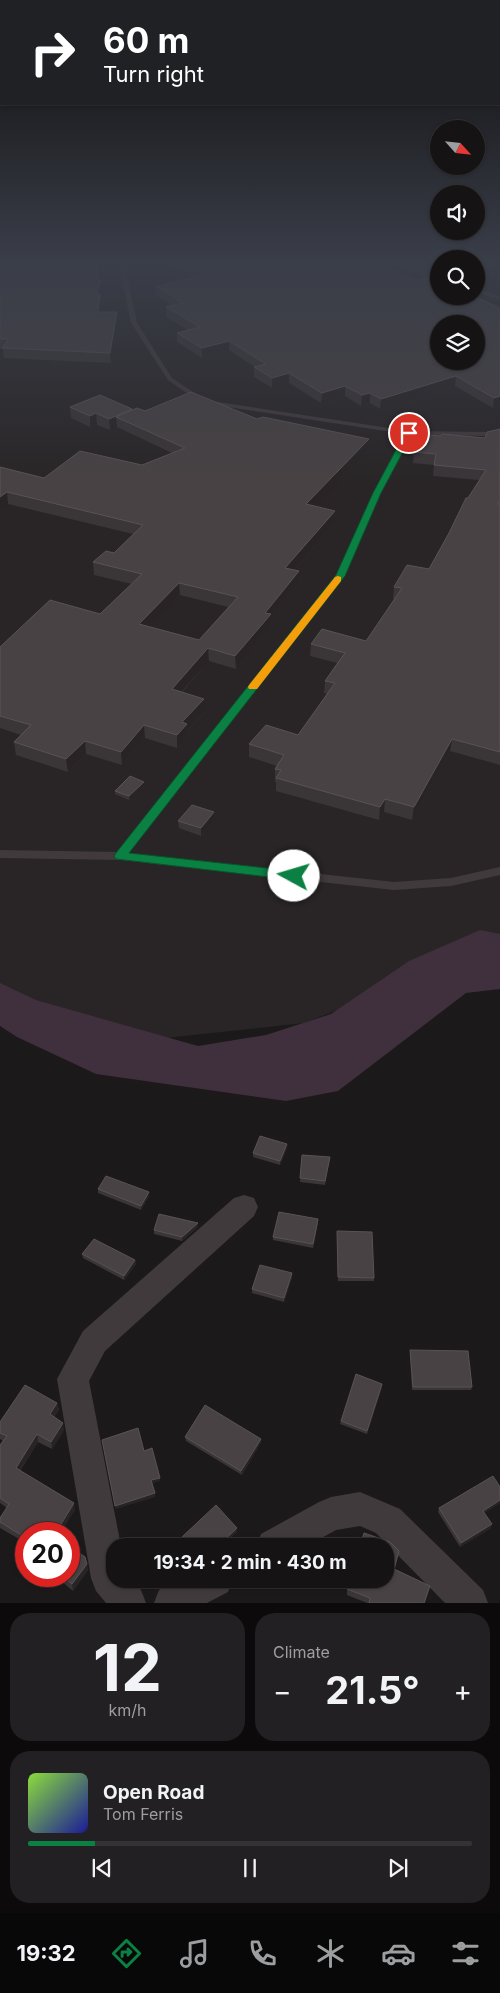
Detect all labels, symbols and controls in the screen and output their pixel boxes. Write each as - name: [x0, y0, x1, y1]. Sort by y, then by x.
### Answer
- text: 60 m: [103, 19, 190, 61]
- icon: right: [20, 20, 85, 85]
- text: Turn right: [103, 61, 204, 87]
- north arrow: [430, 120, 485, 175]
- map controls: [430, 120, 485, 370]
- button: sound: [430, 185, 485, 240]
- button: search: [430, 250, 485, 305]
- button: layers: [430, 315, 485, 370]
- pin: [388, 412, 430, 454]
- icon: arrive: [395, 419, 423, 447]
- position arrow: [267, 849, 319, 901]
- speed limit sign: 20: [15, 1522, 80, 1587]
- text: 19:34 · 2 min · 430 m: [153, 1551, 347, 1574]
- text: 12: [93, 1628, 162, 1707]
- text: Climate: [273, 1642, 330, 1662]
- text: 21.5°: [325, 1667, 420, 1713]
- text: −: [273, 1674, 292, 1708]
- text: +: [453, 1674, 472, 1708]
- text: km/h: [108, 1700, 147, 1720]
- text: Open Road: [103, 1781, 204, 1804]
- text: Tom Ferris: [103, 1804, 183, 1824]
- icon: previous: [88, 1854, 116, 1882]
- icon: pause: [236, 1854, 264, 1882]
- icon: next: [384, 1854, 412, 1882]
- icon: directions: [109, 1936, 144, 1971]
- icon: music: [177, 1936, 212, 1971]
- icon: phone: [245, 1936, 280, 1971]
- icon: climate: [313, 1936, 348, 1971]
- icon: car: [381, 1936, 416, 1971]
- icon: filters: [448, 1936, 483, 1971]
- text: 19:32: [16, 1940, 76, 1966]

